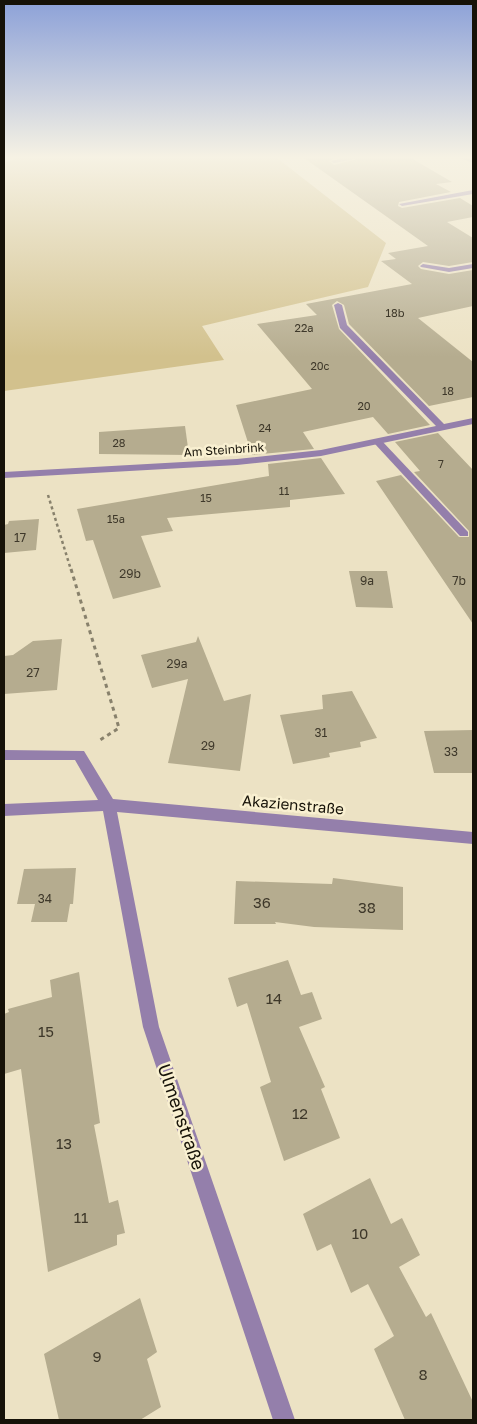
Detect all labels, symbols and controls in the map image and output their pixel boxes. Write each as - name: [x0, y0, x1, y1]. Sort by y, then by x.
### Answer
- house number: 18b: [386, 306, 405, 319]
- house number: 22a: [295, 321, 313, 334]
- house number: 20c: [310, 359, 330, 372]
- house number: 18: [442, 384, 454, 397]
- house number: 20: [357, 399, 371, 412]
- house number: 24: [258, 421, 272, 434]
- house number: 28: [112, 436, 126, 449]
- street label: Am Steinbrink: [183, 439, 265, 460]
- house number: 7: [438, 457, 444, 470]
- house number: 11: [279, 484, 289, 497]
- house number: 15: [200, 491, 212, 504]
- house number: 15a: [107, 512, 125, 525]
- house number: 17: [14, 530, 26, 545]
- house number: 29b: [119, 566, 141, 581]
- house number: 9a: [360, 573, 374, 588]
- house number: 7b: [452, 573, 466, 588]
- house number: 29a: [166, 656, 188, 671]
- house number: 27: [26, 665, 40, 680]
- house number: 31: [315, 725, 328, 740]
- house number: 29: [201, 738, 215, 753]
- house number: 33: [444, 744, 458, 759]
- street label: Akazienstraße: [242, 791, 345, 817]
- house number: 34: [38, 891, 52, 906]
- house number: 36: [253, 893, 271, 911]
- house number: 38: [358, 898, 376, 916]
- house number: 14: [266, 989, 282, 1007]
- house number: 15: [38, 1022, 54, 1040]
- street label: Ulmenstraße: [153, 1061, 210, 1173]
- house number: 12: [292, 1104, 308, 1122]
- house number: 13: [56, 1134, 72, 1152]
- house number: 11: [74, 1208, 88, 1226]
- house number: 10: [352, 1224, 368, 1242]
- house number: 9: [92, 1347, 102, 1365]
- house number: 8: [418, 1365, 428, 1383]

